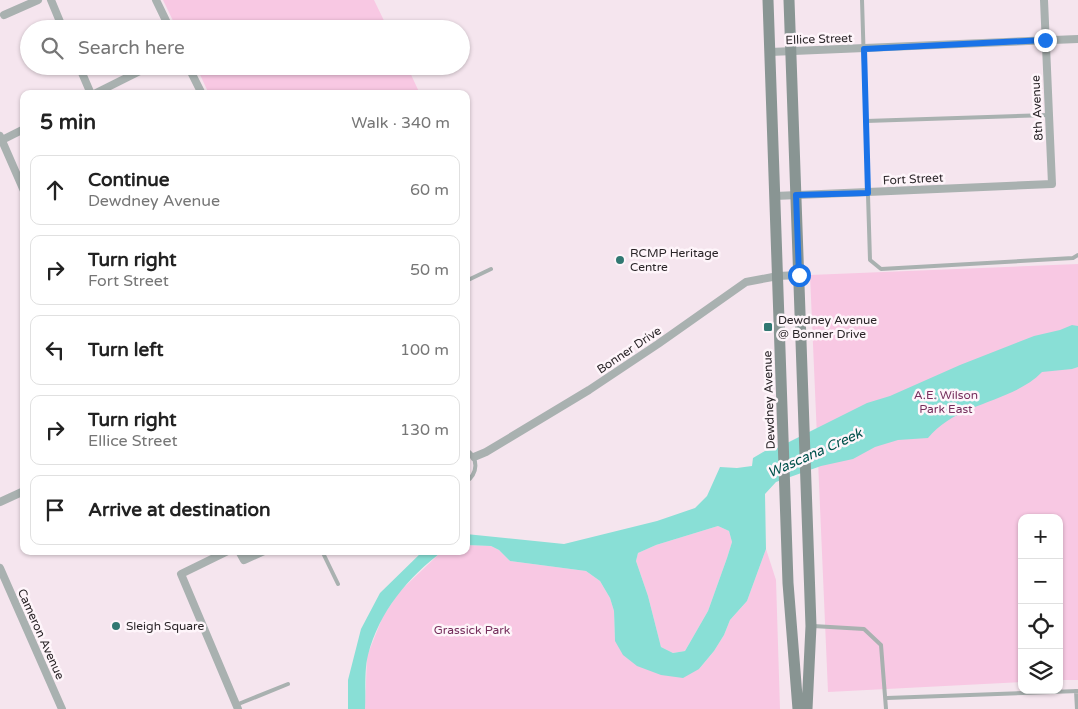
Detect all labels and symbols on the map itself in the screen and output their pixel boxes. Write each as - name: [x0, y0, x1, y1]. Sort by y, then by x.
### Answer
- route end: [1034, 29, 1057, 52]
- street label: Ellice Street: [785, 31, 853, 47]
- street label: 8th Avenue: [1028, 75, 1046, 141]
- street label: Fort Street: [882, 170, 944, 188]
- place label: RCMP Heritage Centre: [630, 246, 719, 274]
- marker: RCMP Heritage Centre: [614, 254, 626, 266]
- route start: [788, 264, 811, 287]
- place label: Dewdney Avenue @ Bonner Drive: [778, 313, 877, 341]
- marker: Dewdney Avenue @ Bonner Drive: [762, 321, 774, 333]
- street label: Bonner Drive: [594, 323, 664, 377]
- street label: Dewdney Avenue: [760, 350, 778, 450]
- park label: A.E. Wilson Park East: [914, 388, 978, 416]
- water label: Wascana Creek: [765, 424, 866, 481]
- street label: Cameron Avenue: [15, 586, 67, 682]
- place label: Sleigh Square: [126, 619, 204, 633]
- marker: Sleigh Square: [110, 620, 122, 632]
- park label: Grassick Park: [434, 623, 511, 637]

